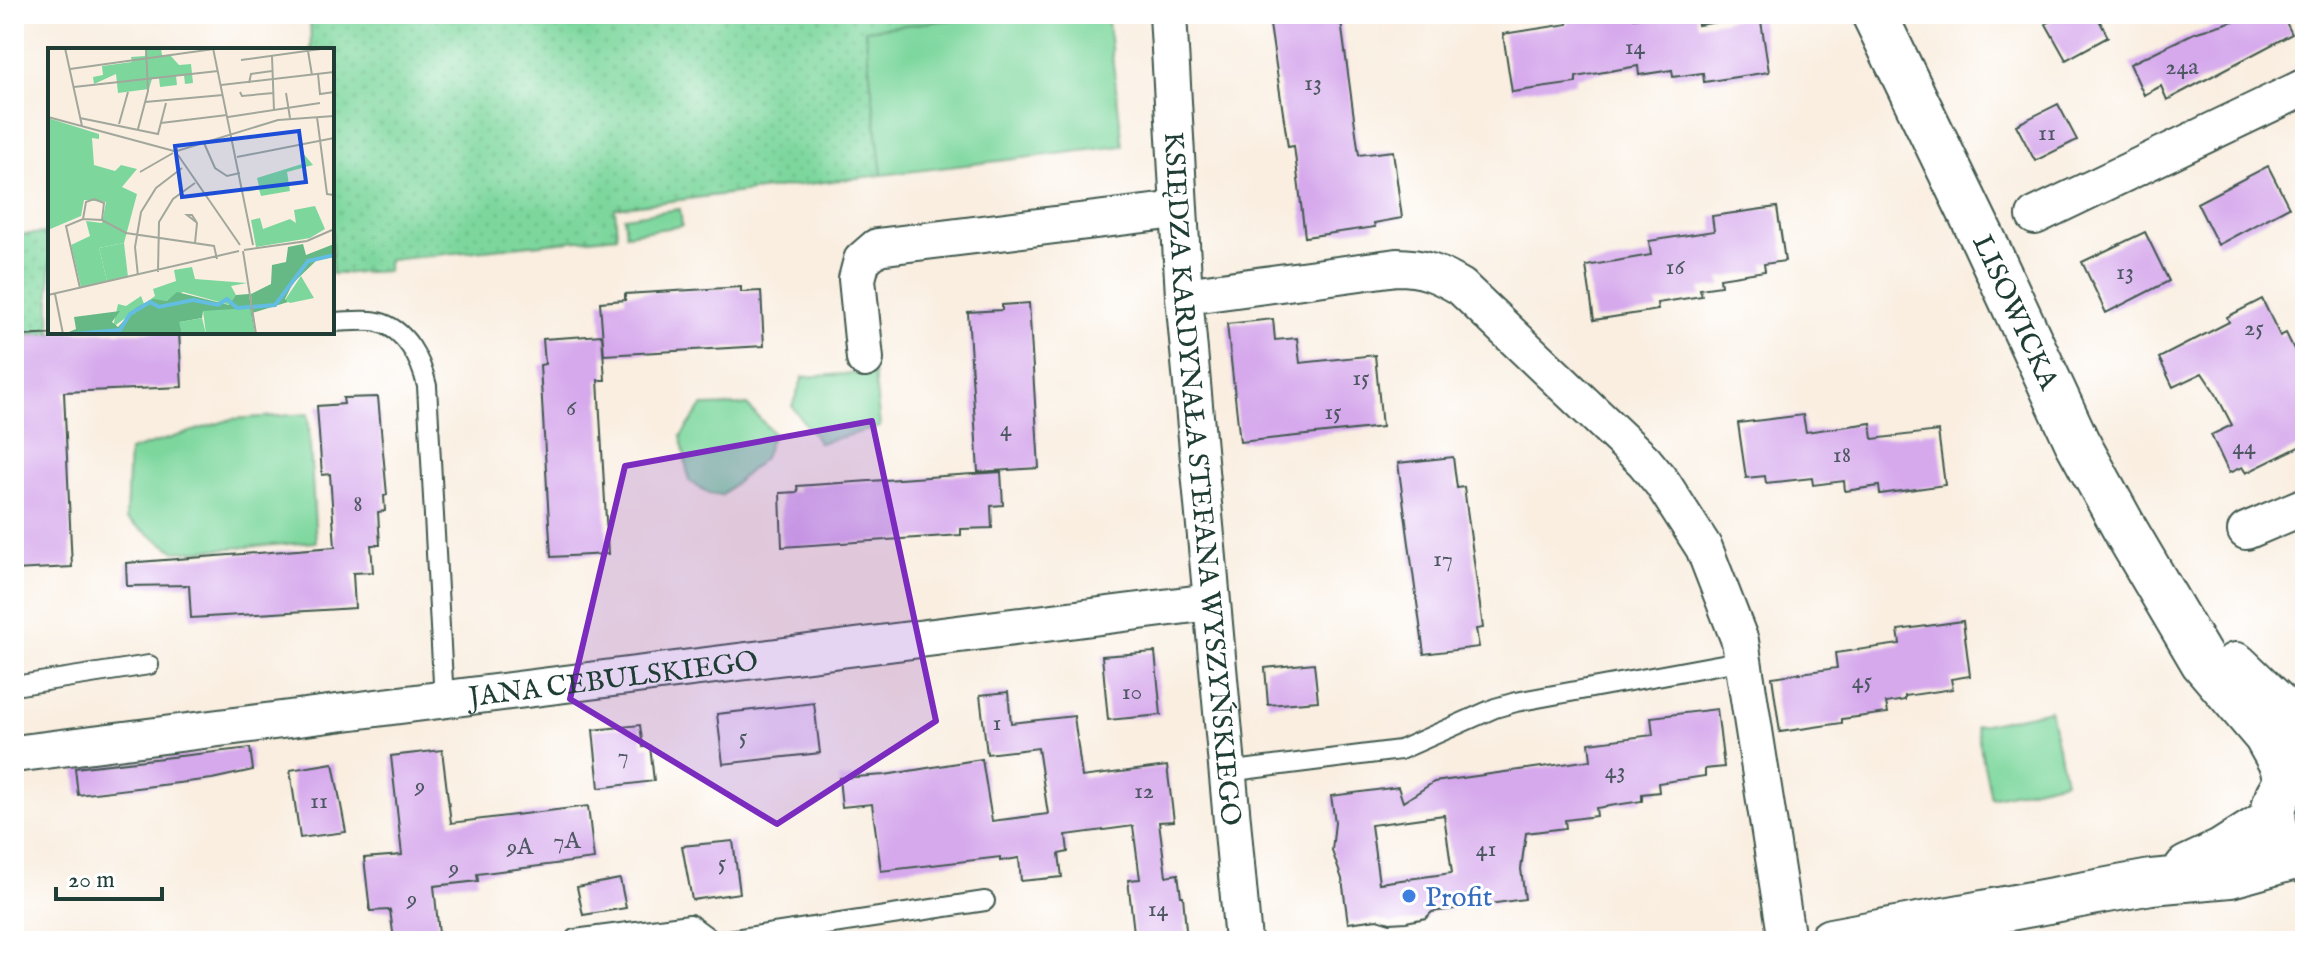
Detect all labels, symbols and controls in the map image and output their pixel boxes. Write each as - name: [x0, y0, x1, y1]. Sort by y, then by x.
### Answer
- house number: 14: [1625, 32, 1646, 63]
- inset map: [48, 48, 334, 334]
- house number: 24a: [2165, 52, 2199, 83]
- house number: 13: [1304, 68, 1322, 99]
- house number: 11: [2038, 118, 2056, 149]
- street label: KSIĘDZA KARDYNAŁA STEFANA WYSZYŃSKIEGO: [1155, 131, 1247, 827]
- street label: LISOWICKA: [1963, 230, 2066, 397]
- house number: 16: [1665, 252, 1685, 283]
- house number: 13: [2116, 257, 2134, 288]
- house number: 25: [2244, 313, 2264, 344]
- house number: 15: [1352, 363, 1370, 394]
- house number: 6: [566, 393, 577, 424]
- house number: 15: [1324, 397, 1342, 428]
- house number: 4: [1000, 414, 1012, 445]
- house number: 44: [2232, 432, 2256, 463]
- house number: 18: [1833, 440, 1851, 471]
- house number: 8: [353, 489, 363, 520]
- house number: 17: [1433, 544, 1453, 575]
- street label: JANA CEBULSKIEGO: [464, 645, 760, 716]
- house number: 45: [1852, 666, 1872, 697]
- house number: 10: [1122, 677, 1142, 708]
- house number: 1: [993, 708, 1001, 739]
- house number: 5: [739, 722, 748, 753]
- house number: 7: [617, 741, 629, 772]
- house number: 43: [1605, 756, 1625, 787]
- house number: 9: [414, 771, 425, 802]
- house number: 12: [1134, 776, 1154, 807]
- house number: 11: [310, 786, 328, 817]
- house number: 7A: [553, 826, 582, 857]
- house number: 9A: [506, 832, 534, 863]
- house number: 41: [1476, 834, 1496, 865]
- house number: 5: [718, 848, 727, 879]
- scale bar: [56, 851, 162, 901]
- house number: 9: [448, 853, 459, 884]
- text: 20 m: [68, 865, 115, 896]
- place label: Profit: [1425, 881, 1493, 916]
- house number: 9: [406, 884, 417, 915]
- marker: Profit: [1400, 887, 1418, 905]
- house number: 14: [1148, 894, 1169, 925]

